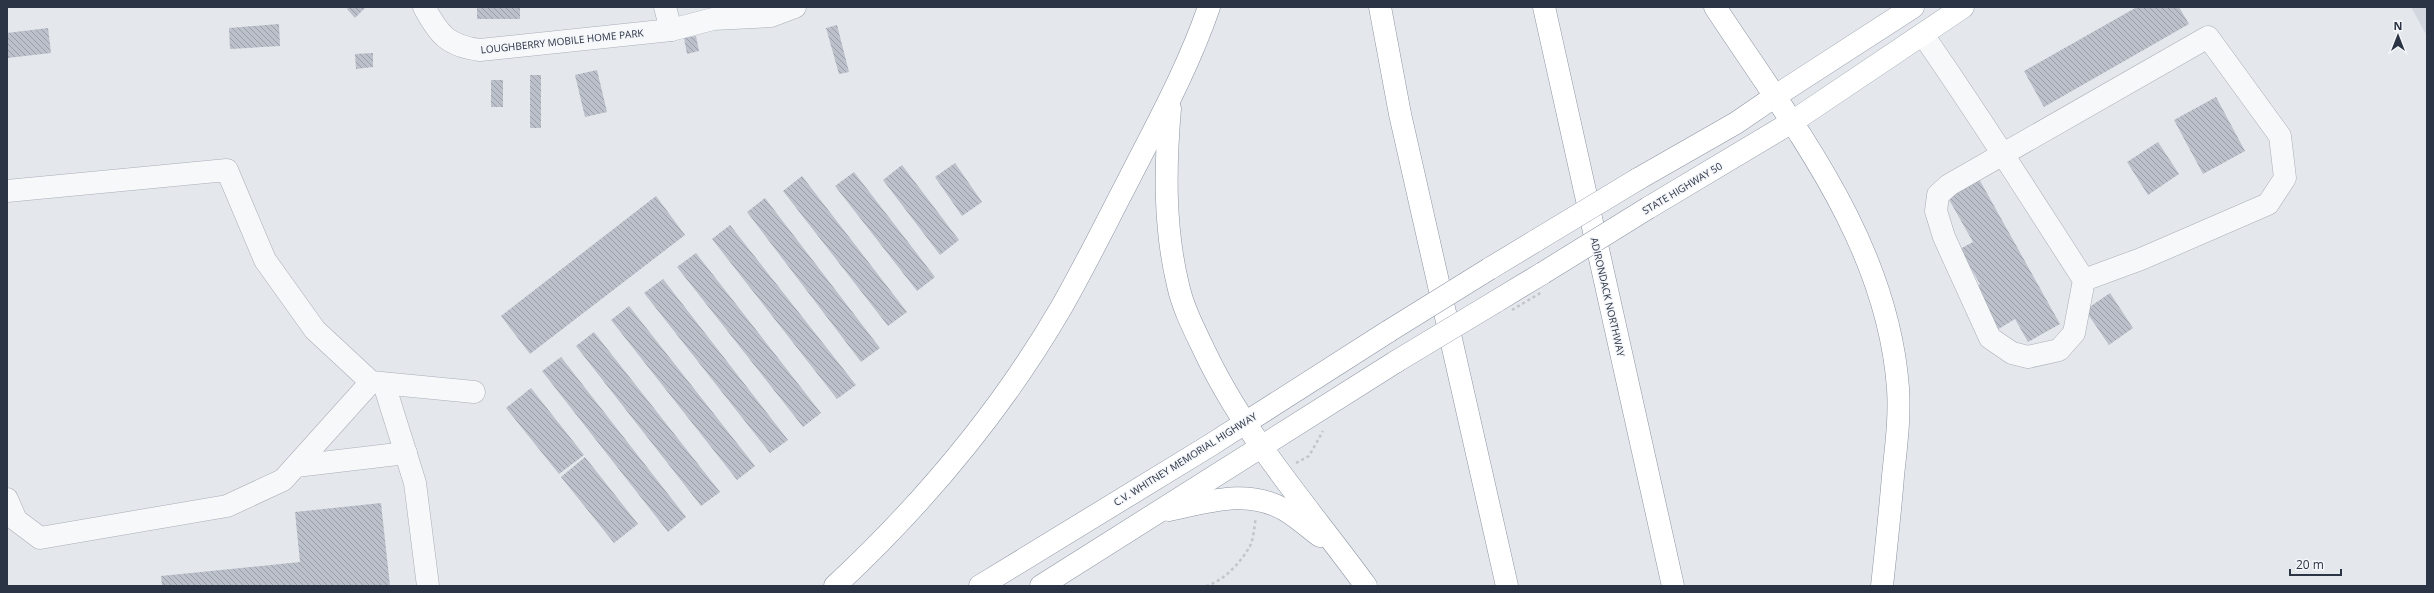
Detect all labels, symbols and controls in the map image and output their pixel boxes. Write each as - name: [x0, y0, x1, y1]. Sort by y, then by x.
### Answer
- north arrow: [2378, 16, 2418, 56]
- text: N: [2394, 18, 2402, 33]
- street label: LOUGHBERRY MOBILE HOME PARK: [480, 25, 645, 57]
- street label: STATE HIGHWAY 50: [1639, 158, 1725, 217]
- street label: ADIRONDACK NORTHWAY: [1587, 236, 1629, 358]
- street label: C.V. WHITNEY MEMORIAL HIGHWAY: [1111, 409, 1260, 509]
- scale bar: [2290, 551, 2341, 577]
- text: 20 m: [2296, 556, 2324, 573]

